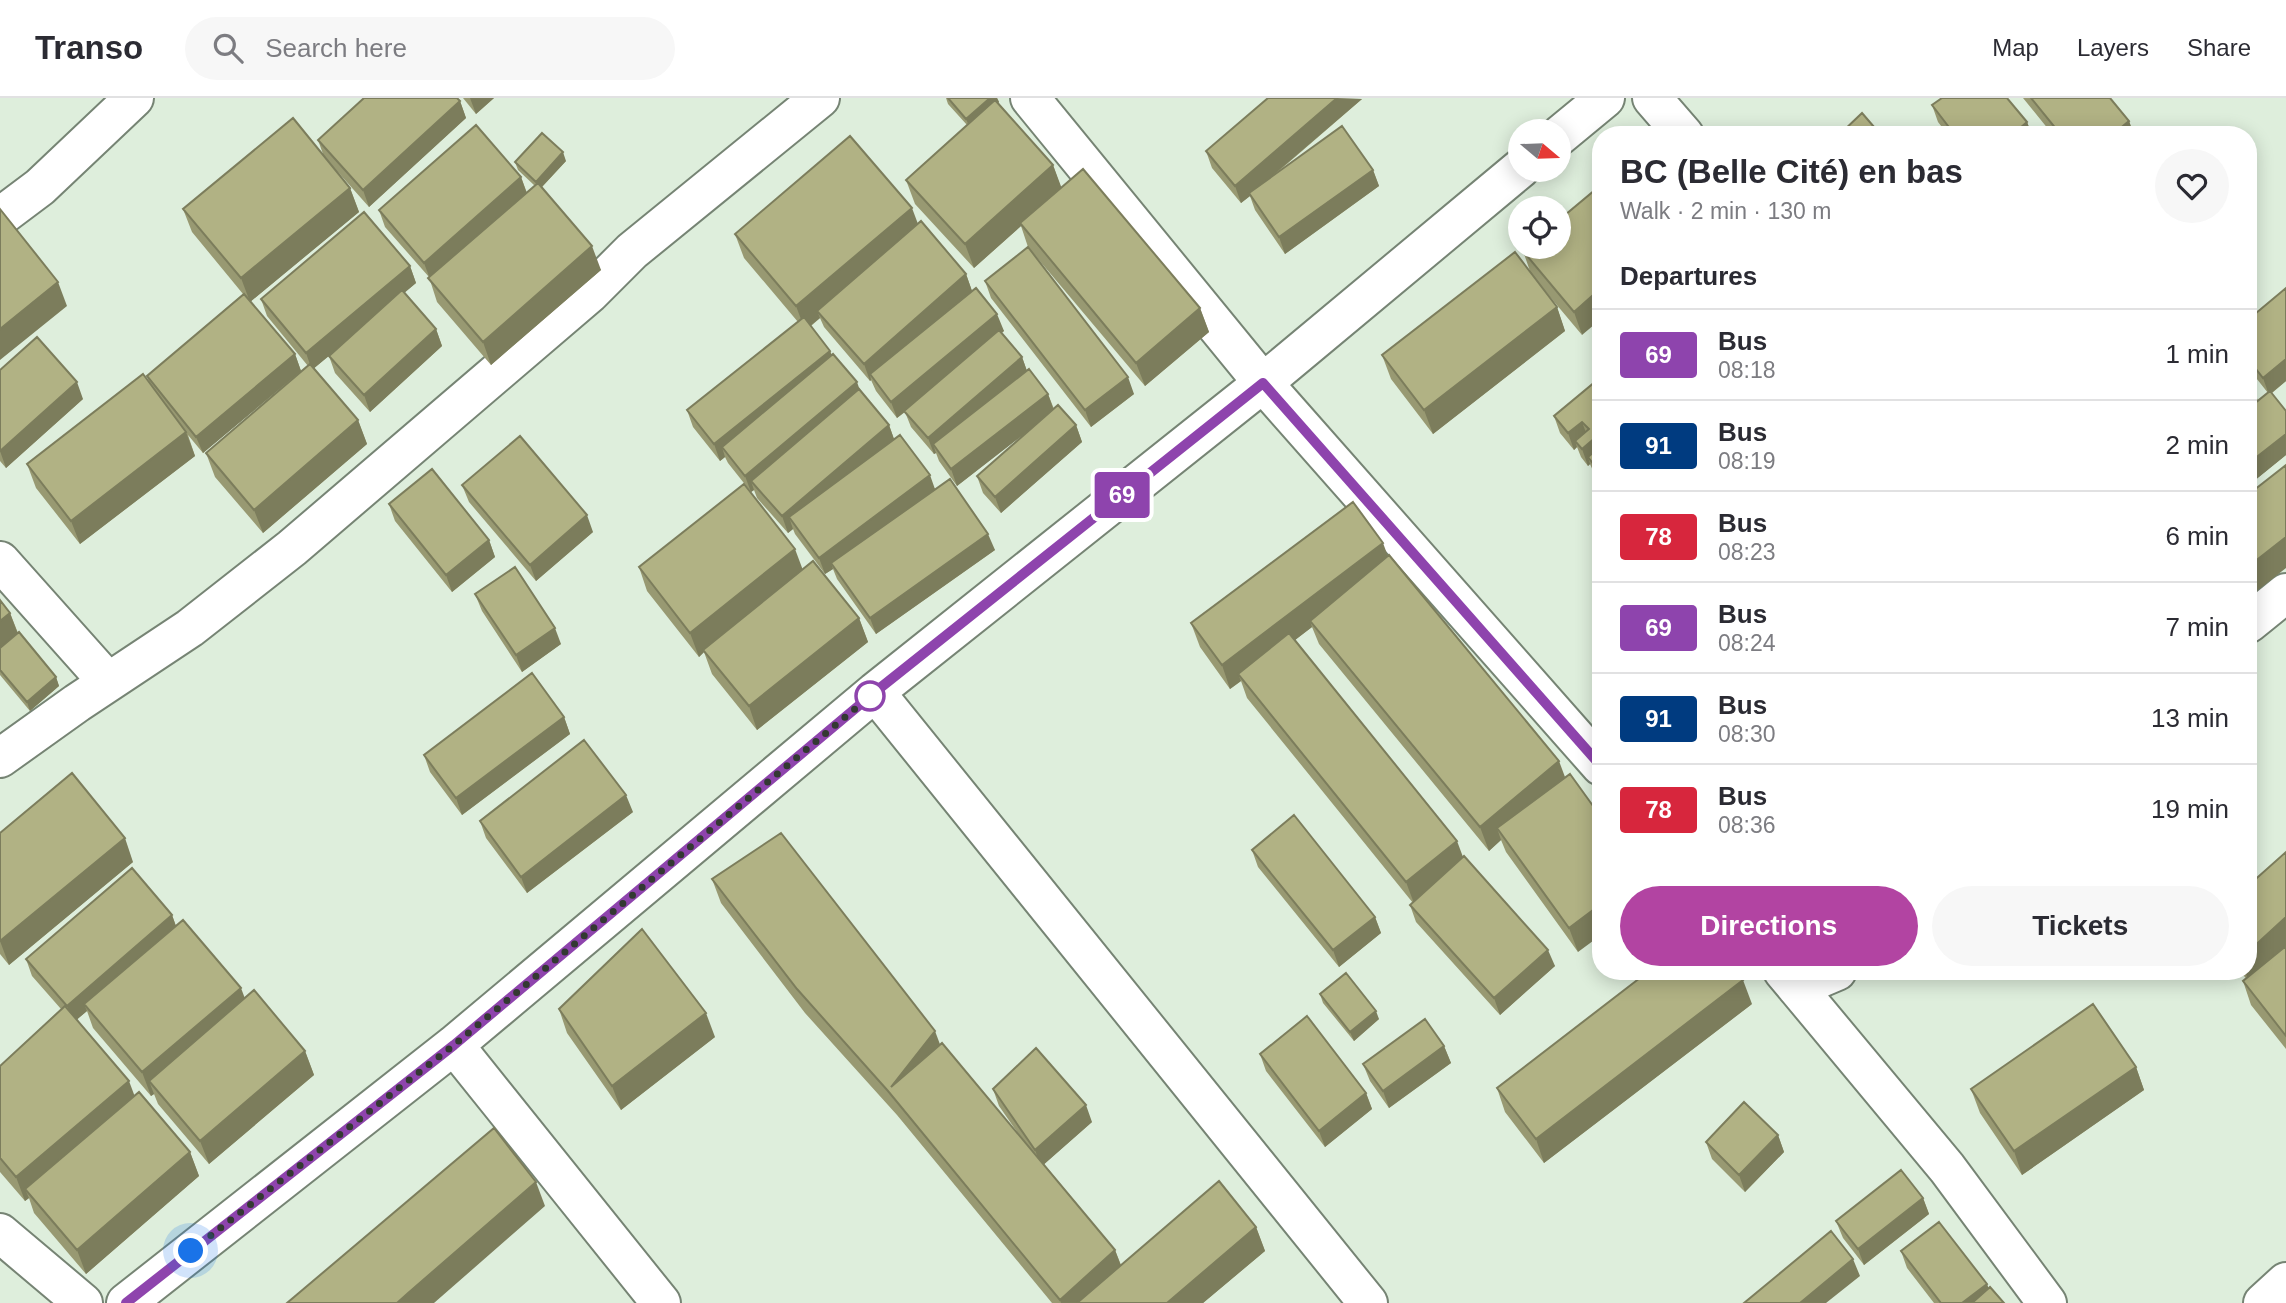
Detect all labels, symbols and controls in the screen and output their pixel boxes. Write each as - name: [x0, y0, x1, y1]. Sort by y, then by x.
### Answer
- search box: [185, 17, 675, 80]
- text: Transo: [35, 29, 143, 66]
- icon: search: [209, 29, 247, 67]
- text: Search here: [265, 33, 407, 63]
- text: Map: [1992, 34, 2039, 61]
- text: Layers: [2077, 34, 2149, 61]
- text: Share: [2187, 34, 2251, 61]
- north arrow: [1508, 119, 1572, 182]
- map controls: [1508, 119, 1571, 259]
- button: heart: [2155, 149, 2229, 223]
- text: BC (Belle Cité) en bas: [1620, 153, 1963, 190]
- button: locate: [1508, 196, 1571, 259]
- text: Walk · 2 min · 130 m: [1620, 198, 1831, 224]
- text: Departures: [1620, 261, 1757, 291]
- text: Bus: [1718, 326, 1767, 356]
- text: 1 min: [2165, 339, 2229, 369]
- text: 69: [1645, 341, 1672, 368]
- text: 08:18: [1718, 357, 1776, 383]
- text: Bus: [1718, 417, 1767, 447]
- text: 2 min: [2165, 430, 2229, 460]
- text: 91: [1645, 432, 1672, 459]
- text: 08:19: [1718, 448, 1776, 474]
- line badge: 69: [1090, 472, 1154, 518]
- text: 69: [1109, 481, 1135, 508]
- text: Bus: [1718, 508, 1767, 538]
- text: 6 min: [2165, 521, 2229, 551]
- text: 78: [1645, 523, 1672, 550]
- text: 08:23: [1718, 539, 1776, 565]
- text: Bus: [1718, 599, 1767, 629]
- text: 7 min: [2165, 612, 2229, 642]
- text: 69: [1645, 614, 1672, 641]
- text: 08:24: [1718, 630, 1776, 656]
- unlabelled marker: [855, 681, 885, 711]
- text: Bus: [1718, 690, 1767, 720]
- text: 13 min: [2151, 703, 2229, 733]
- text: 91: [1645, 705, 1672, 732]
- text: 08:30: [1718, 721, 1776, 747]
- text: Bus: [1718, 781, 1767, 811]
- text: 19 min: [2151, 794, 2229, 824]
- text: 78: [1645, 796, 1672, 823]
- text: 08:36: [1718, 812, 1776, 838]
- button: Directions: [1620, 886, 1918, 966]
- button: Tickets: [1932, 886, 2229, 966]
- your location: [173, 1233, 208, 1268]

